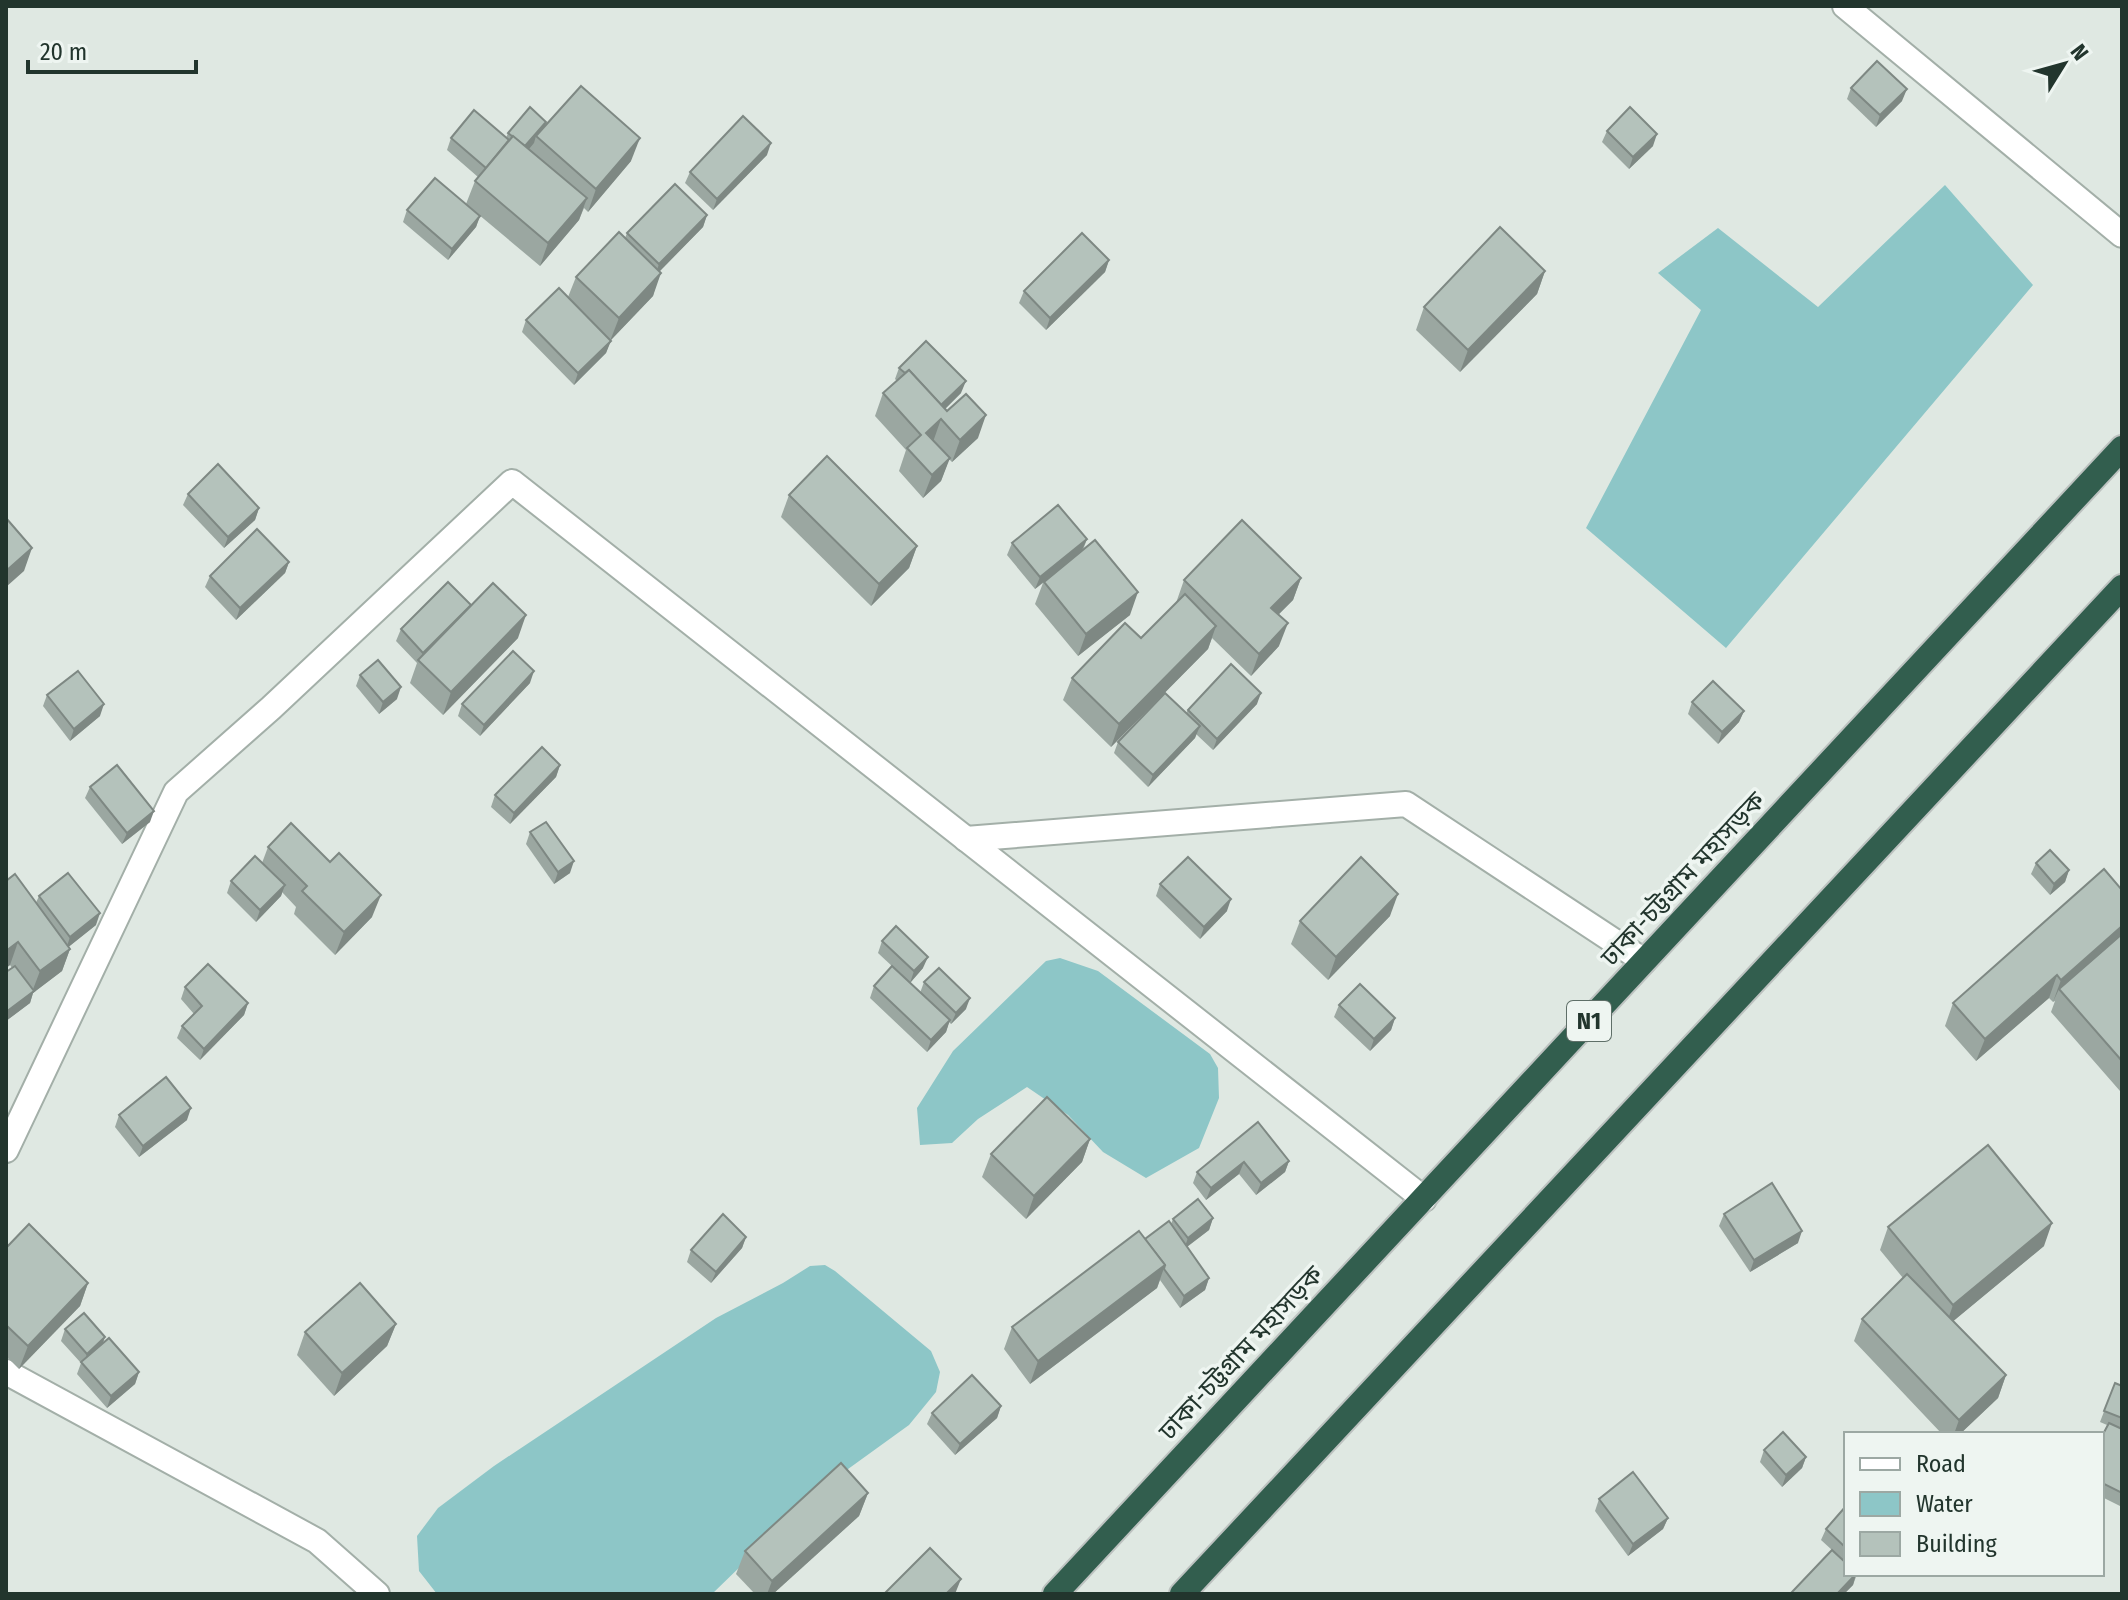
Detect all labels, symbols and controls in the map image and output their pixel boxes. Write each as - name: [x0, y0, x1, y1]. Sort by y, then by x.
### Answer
- scale bar: [28, 24, 196, 74]
- north arrow: [2024, 24, 2104, 104]
- text: 20 m: [40, 38, 87, 66]
- text: N: [2065, 39, 2094, 66]
- street label: ঢাকা-চট্টগ্রাম মহাসড়ক: [1594, 785, 1772, 973]
- road number: N1: [1567, 1001, 1611, 1041]
- street label: ঢাকা-চট্টগ্রাম মহাসড়ক: [1152, 1259, 1330, 1447]
- legend: [1844, 1432, 2104, 1576]
- text: Road: [1916, 1450, 1966, 1478]
- text: Water: [1916, 1490, 1973, 1518]
- text: Building: [1916, 1530, 1998, 1558]

